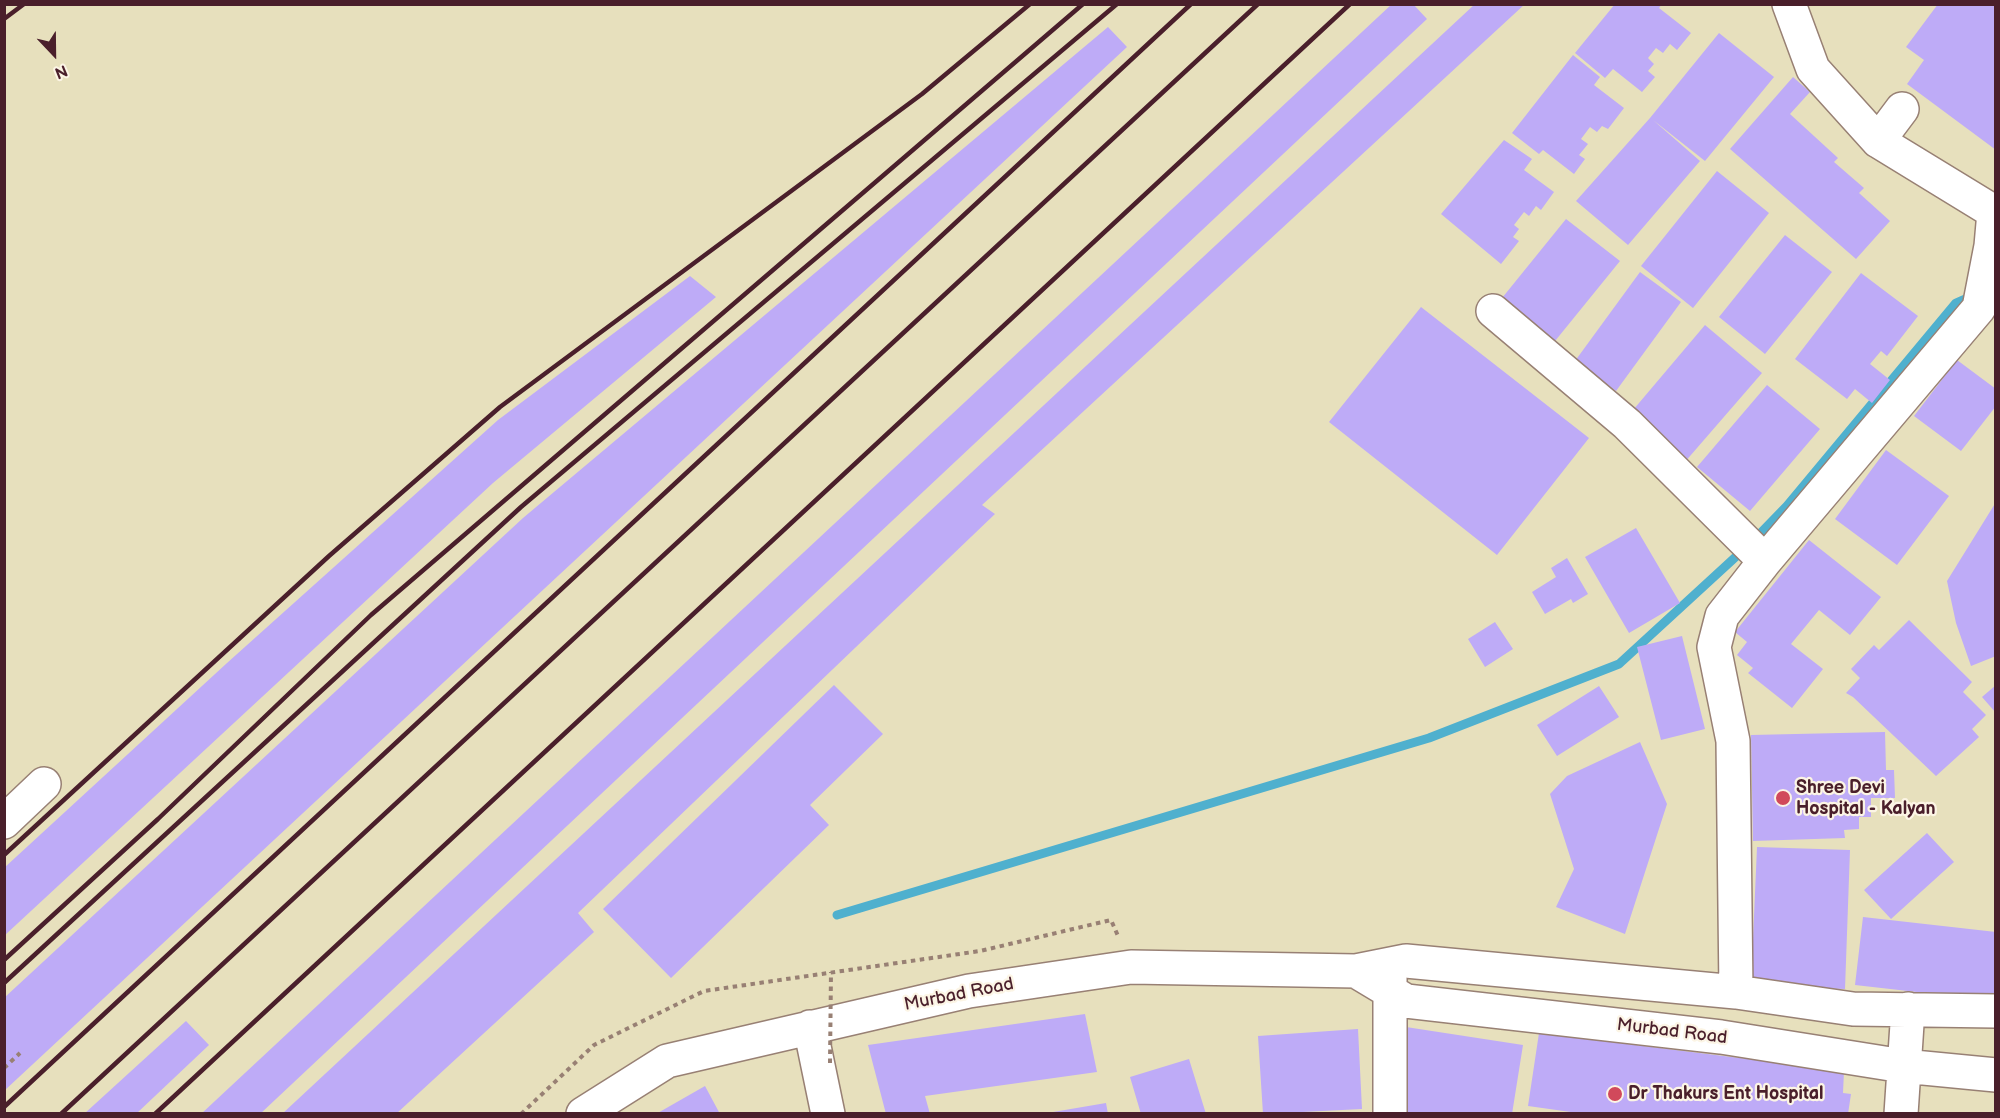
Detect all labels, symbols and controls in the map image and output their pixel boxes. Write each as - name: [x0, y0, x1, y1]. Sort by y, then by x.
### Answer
- north arrow: [24, 24, 84, 84]
- text: N: [52, 60, 70, 82]
- place label: Shree Devi Hospital - Kalyan: [1796, 777, 1936, 820]
- marker: Shree Devi Hospital - Kalyan: [1774, 789, 1792, 807]
- street label: Murbad Road: [902, 974, 1016, 1016]
- street label: Murbad Road: [1616, 1015, 1728, 1049]
- place label: Dr Thakurs Ent Hospital: [1628, 1083, 1824, 1105]
- marker: Dr Thakurs Ent Hospital: [1606, 1085, 1624, 1103]

